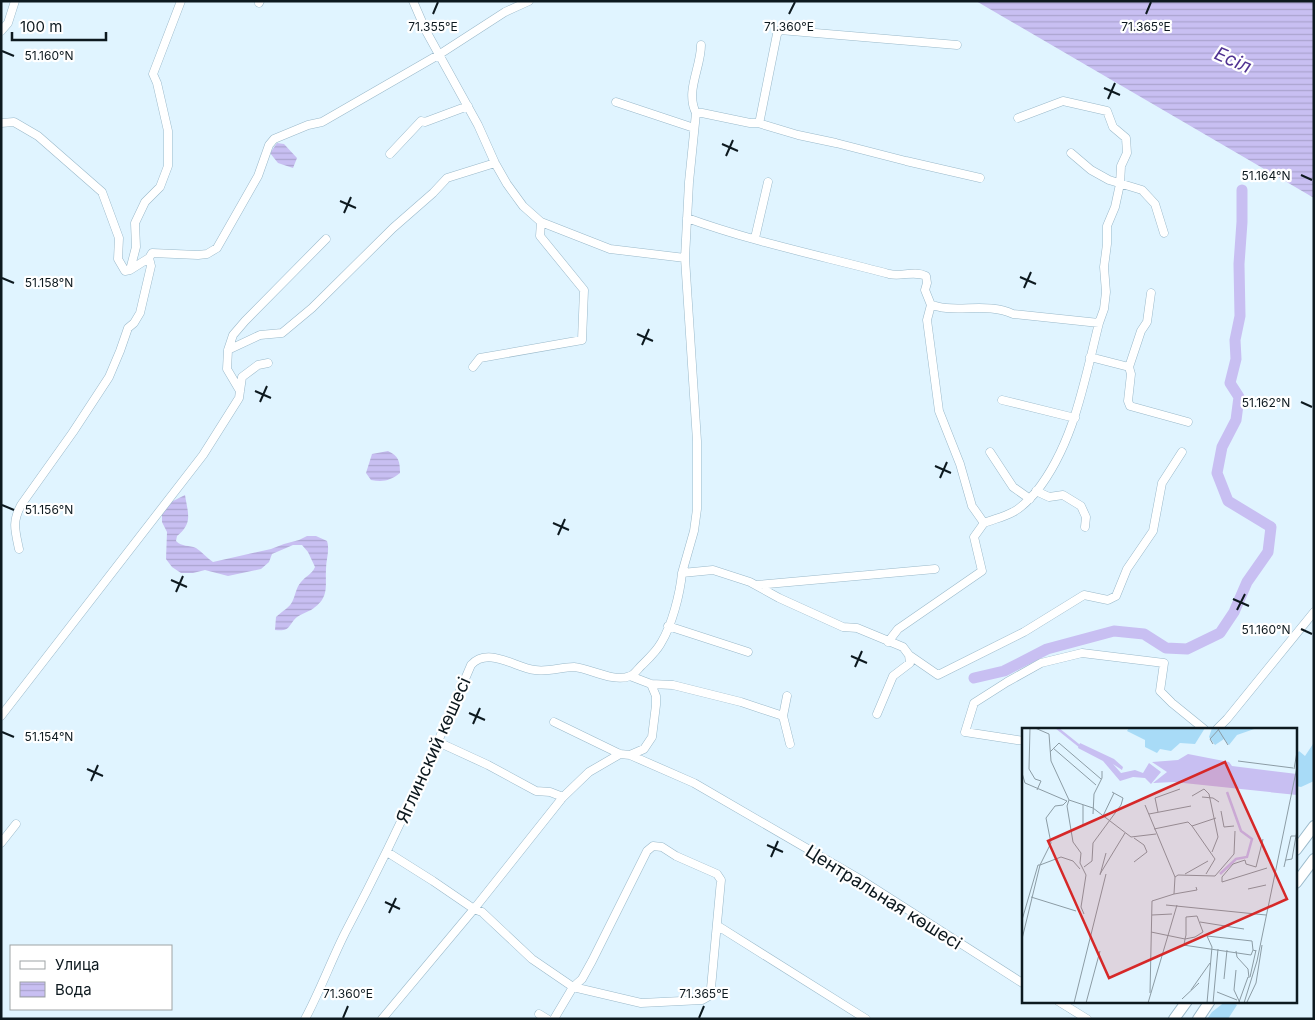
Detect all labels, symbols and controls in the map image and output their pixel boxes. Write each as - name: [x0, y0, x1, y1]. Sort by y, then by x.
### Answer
- scale bar: [12, 10, 106, 42]
- text: 100 m: [20, 17, 62, 36]
- text: 71.355°E: [408, 19, 458, 34]
- text: 71.360°E: [764, 19, 814, 34]
- text: 71.365°E: [1121, 19, 1171, 34]
- water label: Есіл: [1211, 42, 1255, 78]
- text: 51.160°N: [25, 48, 74, 63]
- text: 51.164°N: [1242, 168, 1290, 183]
- text: 51.158°N: [25, 275, 73, 290]
- text: 51.162°N: [1242, 395, 1290, 410]
- text: 51.156°N: [25, 502, 73, 517]
- text: 51.160°N: [1242, 622, 1291, 637]
- street label: Яглинский көшесі: [391, 674, 475, 826]
- inset map: [1022, 728, 1298, 1002]
- text: 51.154°N: [25, 729, 73, 744]
- street label: Центральная көшесі: [802, 840, 966, 954]
- legend: [10, 945, 172, 1010]
- text: Улица: [55, 955, 99, 974]
- text: Вода: [55, 980, 92, 999]
- text: 71.360°E: [323, 986, 373, 1001]
- text: 71.365°E: [679, 986, 729, 1001]

